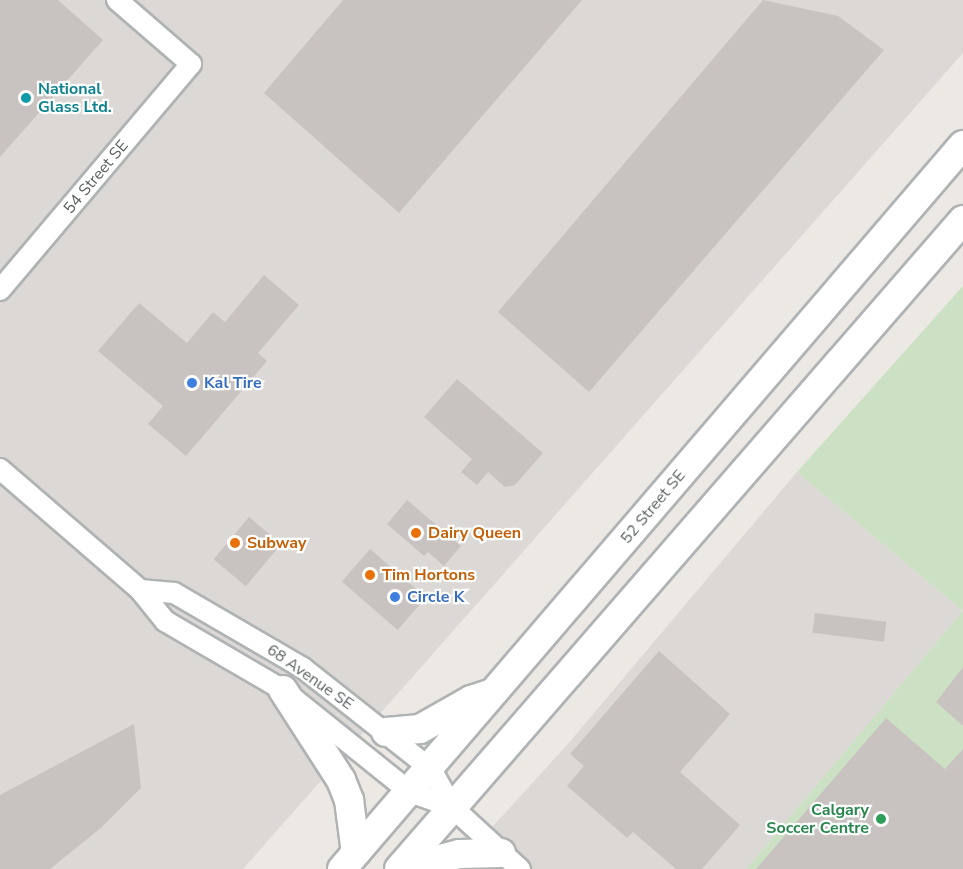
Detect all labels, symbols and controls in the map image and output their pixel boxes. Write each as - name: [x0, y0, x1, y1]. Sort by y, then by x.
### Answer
- place label: National Glass Ltd.: [38, 79, 112, 117]
- marker: National Glass Ltd.: [19, 91, 33, 105]
- street label: 54 Street SE: [60, 136, 132, 218]
- place label: Kal Tire: [204, 373, 262, 393]
- marker: Kal Tire: [185, 376, 199, 390]
- street label: 52 Street SE: [617, 466, 689, 548]
- place label: Dairy Queen: [428, 523, 521, 543]
- marker: Dairy Queen: [409, 526, 423, 540]
- place label: Subway: [247, 533, 306, 553]
- marker: Subway: [228, 536, 242, 550]
- place label: Tim Hortons: [382, 565, 475, 585]
- marker: Tim Hortons: [363, 568, 377, 582]
- place label: Circle K: [407, 587, 464, 607]
- marker: Circle K: [388, 590, 402, 604]
- street label: 68 Avenue SE: [263, 640, 357, 714]
- place label: Calgary Soccer Centre: [766, 800, 869, 838]
- marker: Calgary Soccer Centre: [874, 812, 888, 826]

